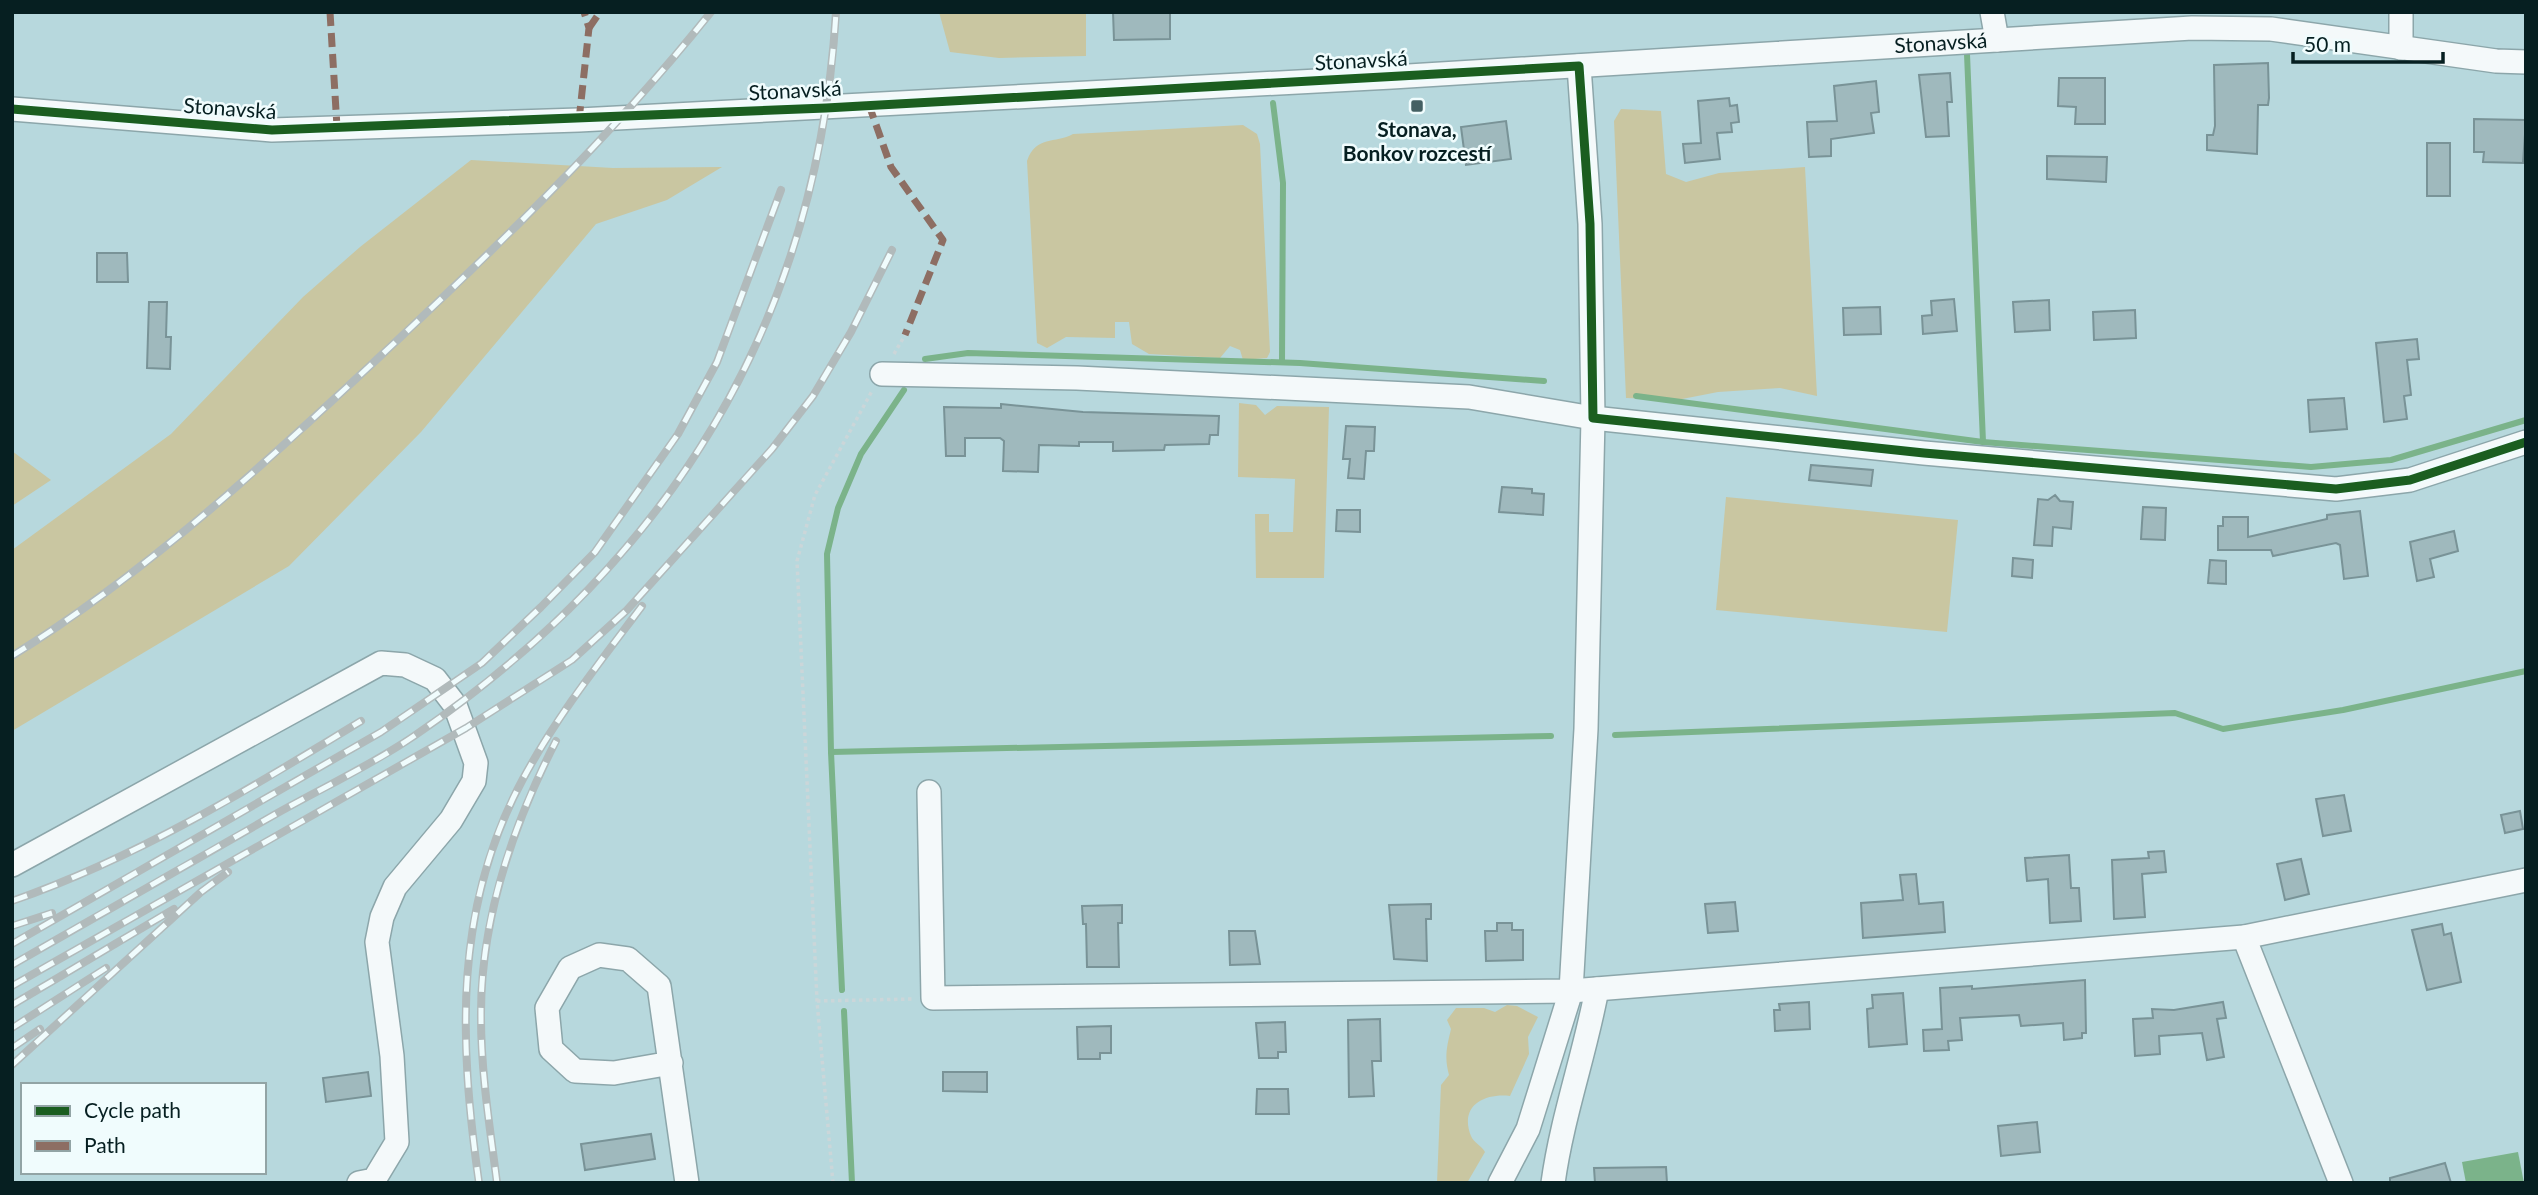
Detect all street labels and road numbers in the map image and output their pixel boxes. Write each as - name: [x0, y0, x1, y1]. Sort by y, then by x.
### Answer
- street label: Stonavská: [1894, 27, 1988, 57]
- street label: Stonavská: [1314, 45, 1408, 74]
- street label: Stonavská: [748, 75, 842, 104]
- street label: Stonavská: [183, 92, 277, 123]

